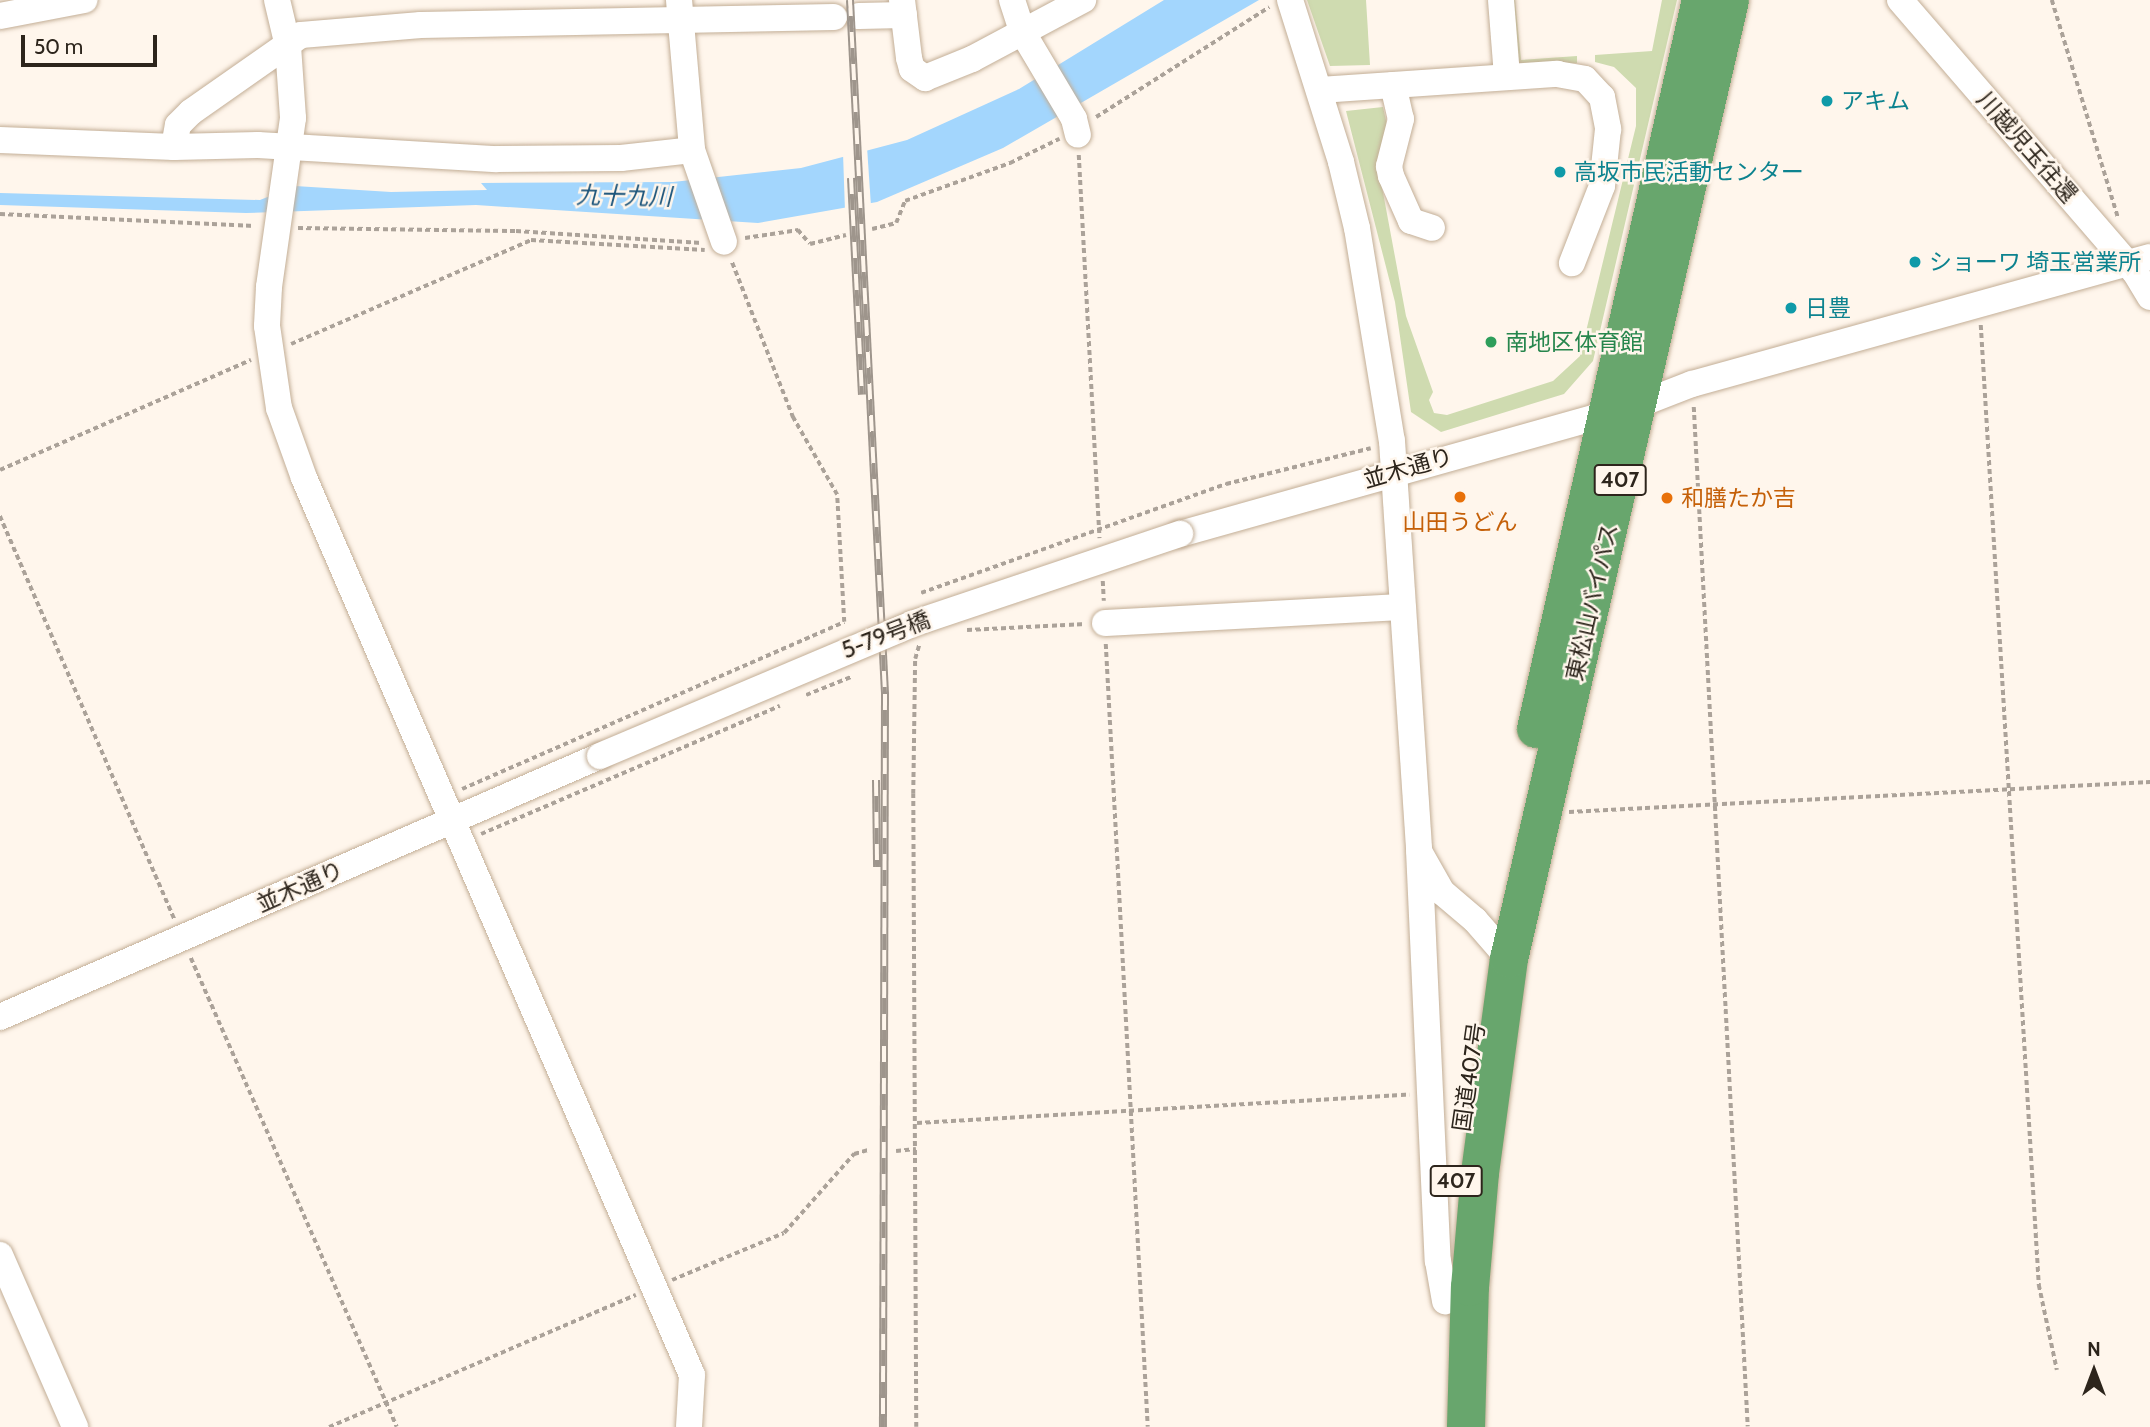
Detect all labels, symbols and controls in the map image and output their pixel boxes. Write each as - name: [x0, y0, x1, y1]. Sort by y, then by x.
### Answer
- scale bar: [24, 21, 161, 65]
- text: 50 m: [34, 34, 83, 59]
- street label: 川越児玉往還: [1971, 86, 2083, 208]
- place label: アキム: [1841, 87, 1910, 115]
- marker: アキム: [1819, 93, 1835, 109]
- place label: 高坂市民活動センター: [1574, 158, 1804, 186]
- marker: 高坂市民活動センター: [1552, 164, 1568, 180]
- water label: 九十九川: [576, 181, 672, 211]
- place label: ショーワ 埼玉営業所: [1929, 248, 2141, 276]
- marker: ショーワ 埼玉営業所: [1907, 254, 1923, 270]
- place label: 日豊: [1805, 294, 1851, 322]
- marker: 日豊: [1783, 300, 1799, 316]
- place label: 南地区体育館: [1505, 328, 1643, 356]
- marker: 南地区体育館: [1483, 334, 1499, 350]
- street label: 並木通り: [1360, 442, 1456, 494]
- road number: 407: [1592, 462, 1648, 498]
- place label: 和膳たか吉: [1681, 484, 1796, 512]
- marker: 山田うどん: [1452, 489, 1468, 505]
- marker: 和膳たか吉: [1659, 490, 1675, 506]
- place label: 山田うどん: [1403, 508, 1517, 536]
- street label: 東松山バイパス: [1560, 520, 1624, 684]
- street label: 5-79号橋: [838, 606, 934, 664]
- street label: 並木通り: [252, 856, 348, 918]
- street label: 国道407号: [1448, 1021, 1490, 1133]
- road number: 407: [1428, 1164, 1484, 1198]
- north arrow: [2059, 1336, 2129, 1406]
- text: N: [2087, 1338, 2101, 1361]

